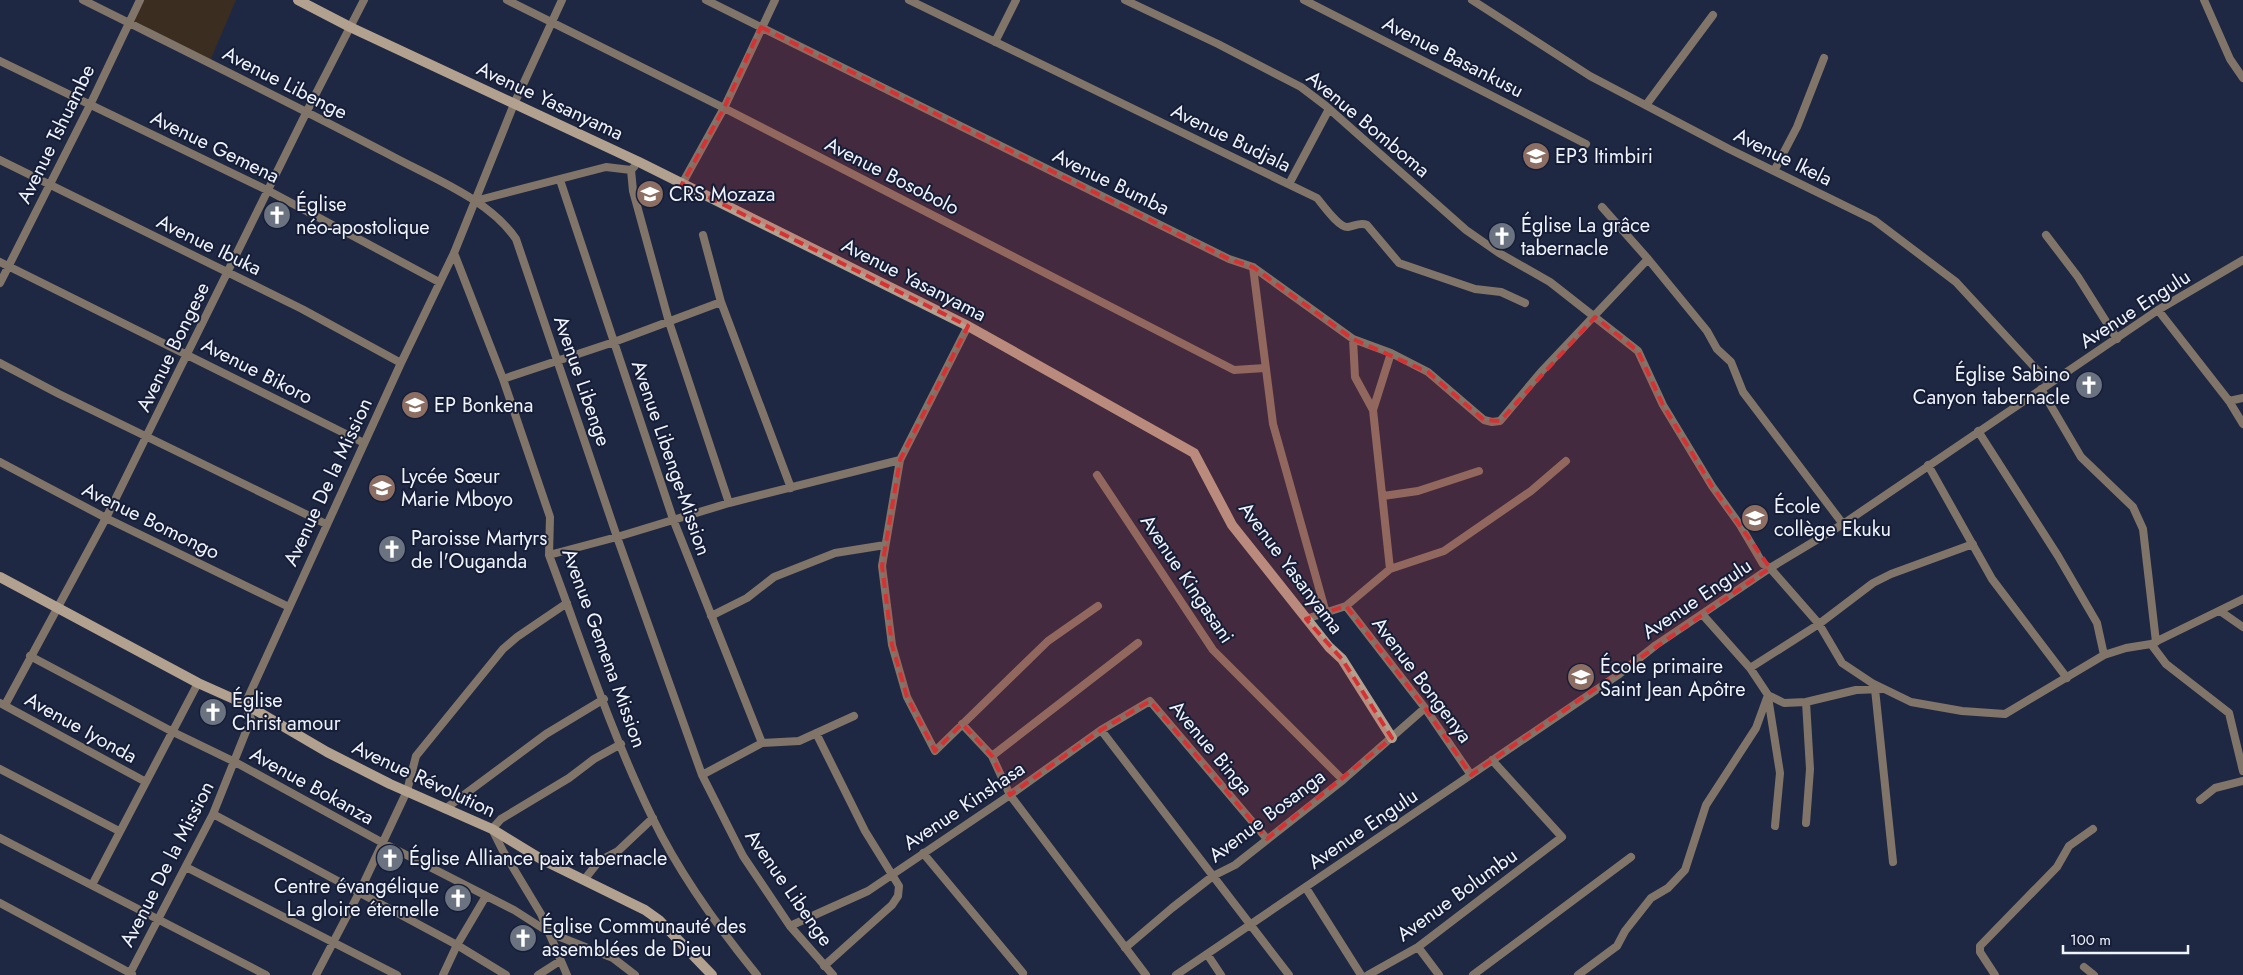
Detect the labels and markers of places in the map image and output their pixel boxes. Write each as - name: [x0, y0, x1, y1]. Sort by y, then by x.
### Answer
- school or university icon: EP3 Itimbiri: [1521, 141, 1551, 171]
- place label: EP3 Itimbiri: [1555, 142, 1653, 171]
- school or university icon: CRS Mozaza: [635, 179, 665, 209]
- place label: CRS Mozaza: [669, 180, 775, 209]
- place label: Église néo-apostolique: [296, 190, 430, 242]
- church icon: Église néo-apostolique: [262, 200, 292, 230]
- place label: Église La grâce tabernacle: [1521, 211, 1650, 263]
- church icon: Église La grâce tabernacle: [1487, 221, 1517, 251]
- place label: Église Sabino Canyon tabernacle: [1913, 360, 2070, 412]
- church icon: Église Sabino Canyon tabernacle: [2074, 370, 2104, 400]
- school or university icon: EP Bonkena: [400, 390, 430, 420]
- place label: EP Bonkena: [434, 391, 533, 420]
- place label: Lycée Sœur Marie Mboyo: [401, 462, 513, 514]
- school or university icon: Lycée Sœur Marie Mboyo: [367, 473, 397, 503]
- place label: École collège Ekuku: [1774, 492, 1891, 544]
- school or university icon: École collège Ekuku: [1740, 503, 1770, 533]
- place label: Paroisse Martyrs de l'Ouganda: [411, 524, 547, 576]
- church icon: Paroisse Martyrs de l'Ouganda: [377, 534, 407, 564]
- place label: École primaire Saint Jean Apôtre: [1600, 652, 1745, 704]
- school or university icon: École primaire Saint Jean Apôtre: [1566, 662, 1596, 692]
- place label: Église Christ amour: [232, 686, 341, 738]
- church icon: Église Christ amour: [198, 697, 228, 727]
- church icon: Église Alliance paix tabernacle: [375, 843, 405, 873]
- place label: Église Alliance paix tabernacle: [409, 844, 667, 873]
- place label: Centre évangélique La gloire éternelle: [274, 872, 439, 924]
- church icon: Centre évangélique La gloire éternelle: [443, 883, 473, 913]
- place label: Église Communauté des assemblées de Dieu: [542, 912, 746, 964]
- church icon: Église Communauté des assemblées de Dieu: [508, 923, 538, 953]

